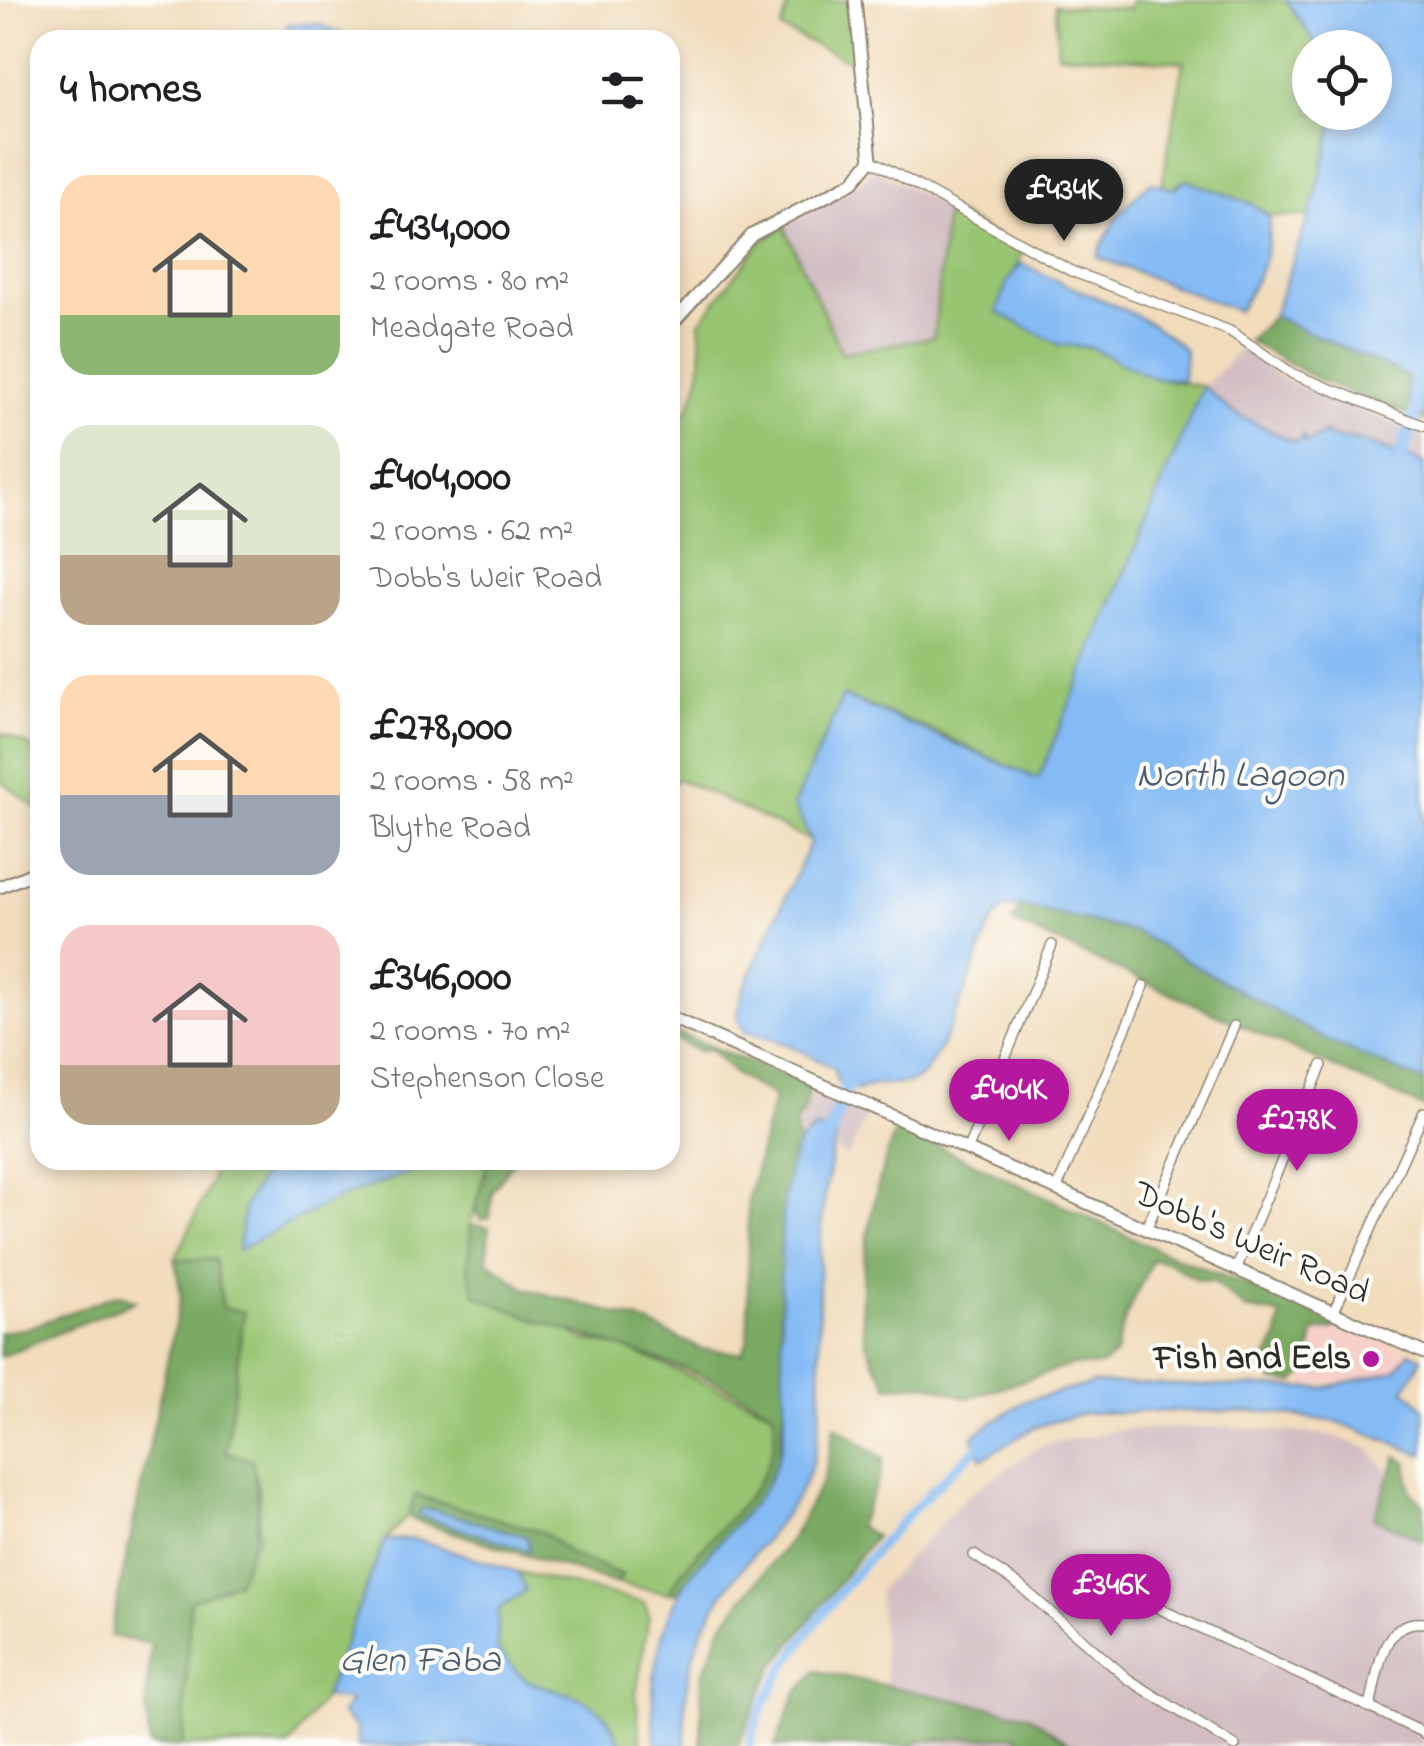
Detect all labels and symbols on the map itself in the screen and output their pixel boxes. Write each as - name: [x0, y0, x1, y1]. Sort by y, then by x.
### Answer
- pin: £434K: [994, 159, 1134, 244]
- water label: North Lagoon: [1136, 749, 1345, 805]
- pin: £404K: [939, 1059, 1079, 1144]
- pin: £278K: [1227, 1089, 1367, 1174]
- street label: Dobb's Weir Road: [1124, 1169, 1377, 1319]
- place label: Fish and Eels: [1152, 1334, 1351, 1385]
- marker: Fish and Eels: [1360, 1348, 1382, 1370]
- pin: £346K: [1041, 1554, 1181, 1639]
- water label: Glen Faba: [339, 1634, 501, 1690]

